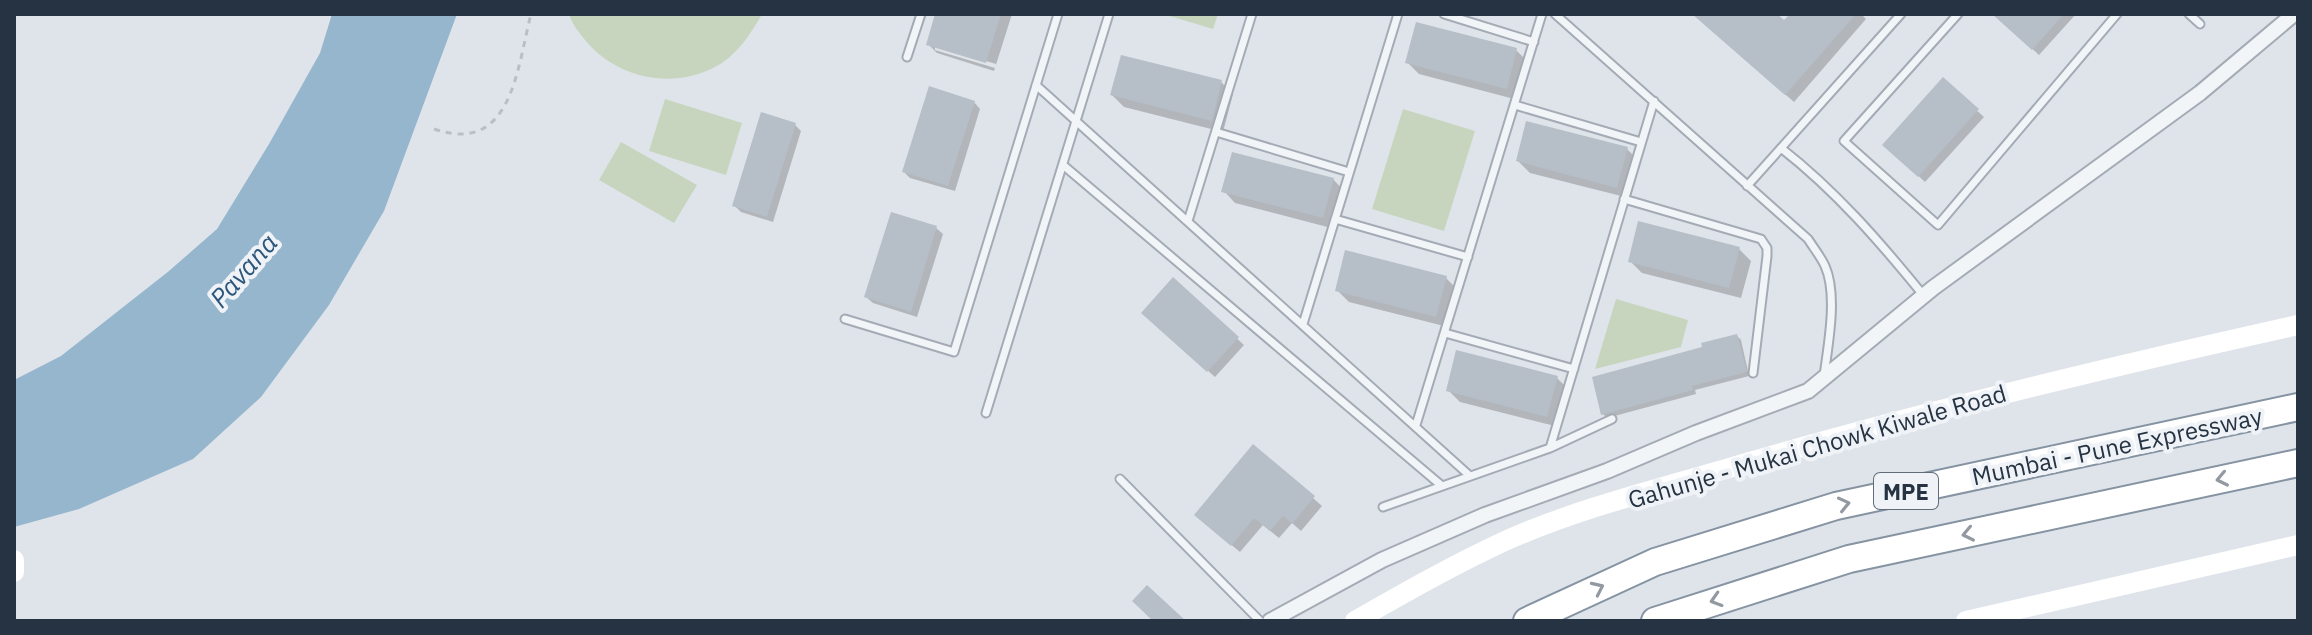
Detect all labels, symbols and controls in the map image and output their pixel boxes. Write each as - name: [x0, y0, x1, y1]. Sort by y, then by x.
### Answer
- water label: Pavana: [202, 226, 284, 314]
- street label: Gahunje - Mukai Chowk Kiwale Road: [1624, 377, 2010, 515]
- street label: Mumbai - Pune Expressway: [1969, 400, 2265, 492]
- one-way arrow: [2215, 470, 2229, 487]
- road number: MPE: [1874, 473, 1938, 509]
- one-way arrow: [1836, 497, 1850, 514]
- one-way arrow: [1961, 524, 1974, 541]
- one-way arrow: [1590, 582, 1604, 598]
- one-way arrow: [1710, 591, 1724, 607]

